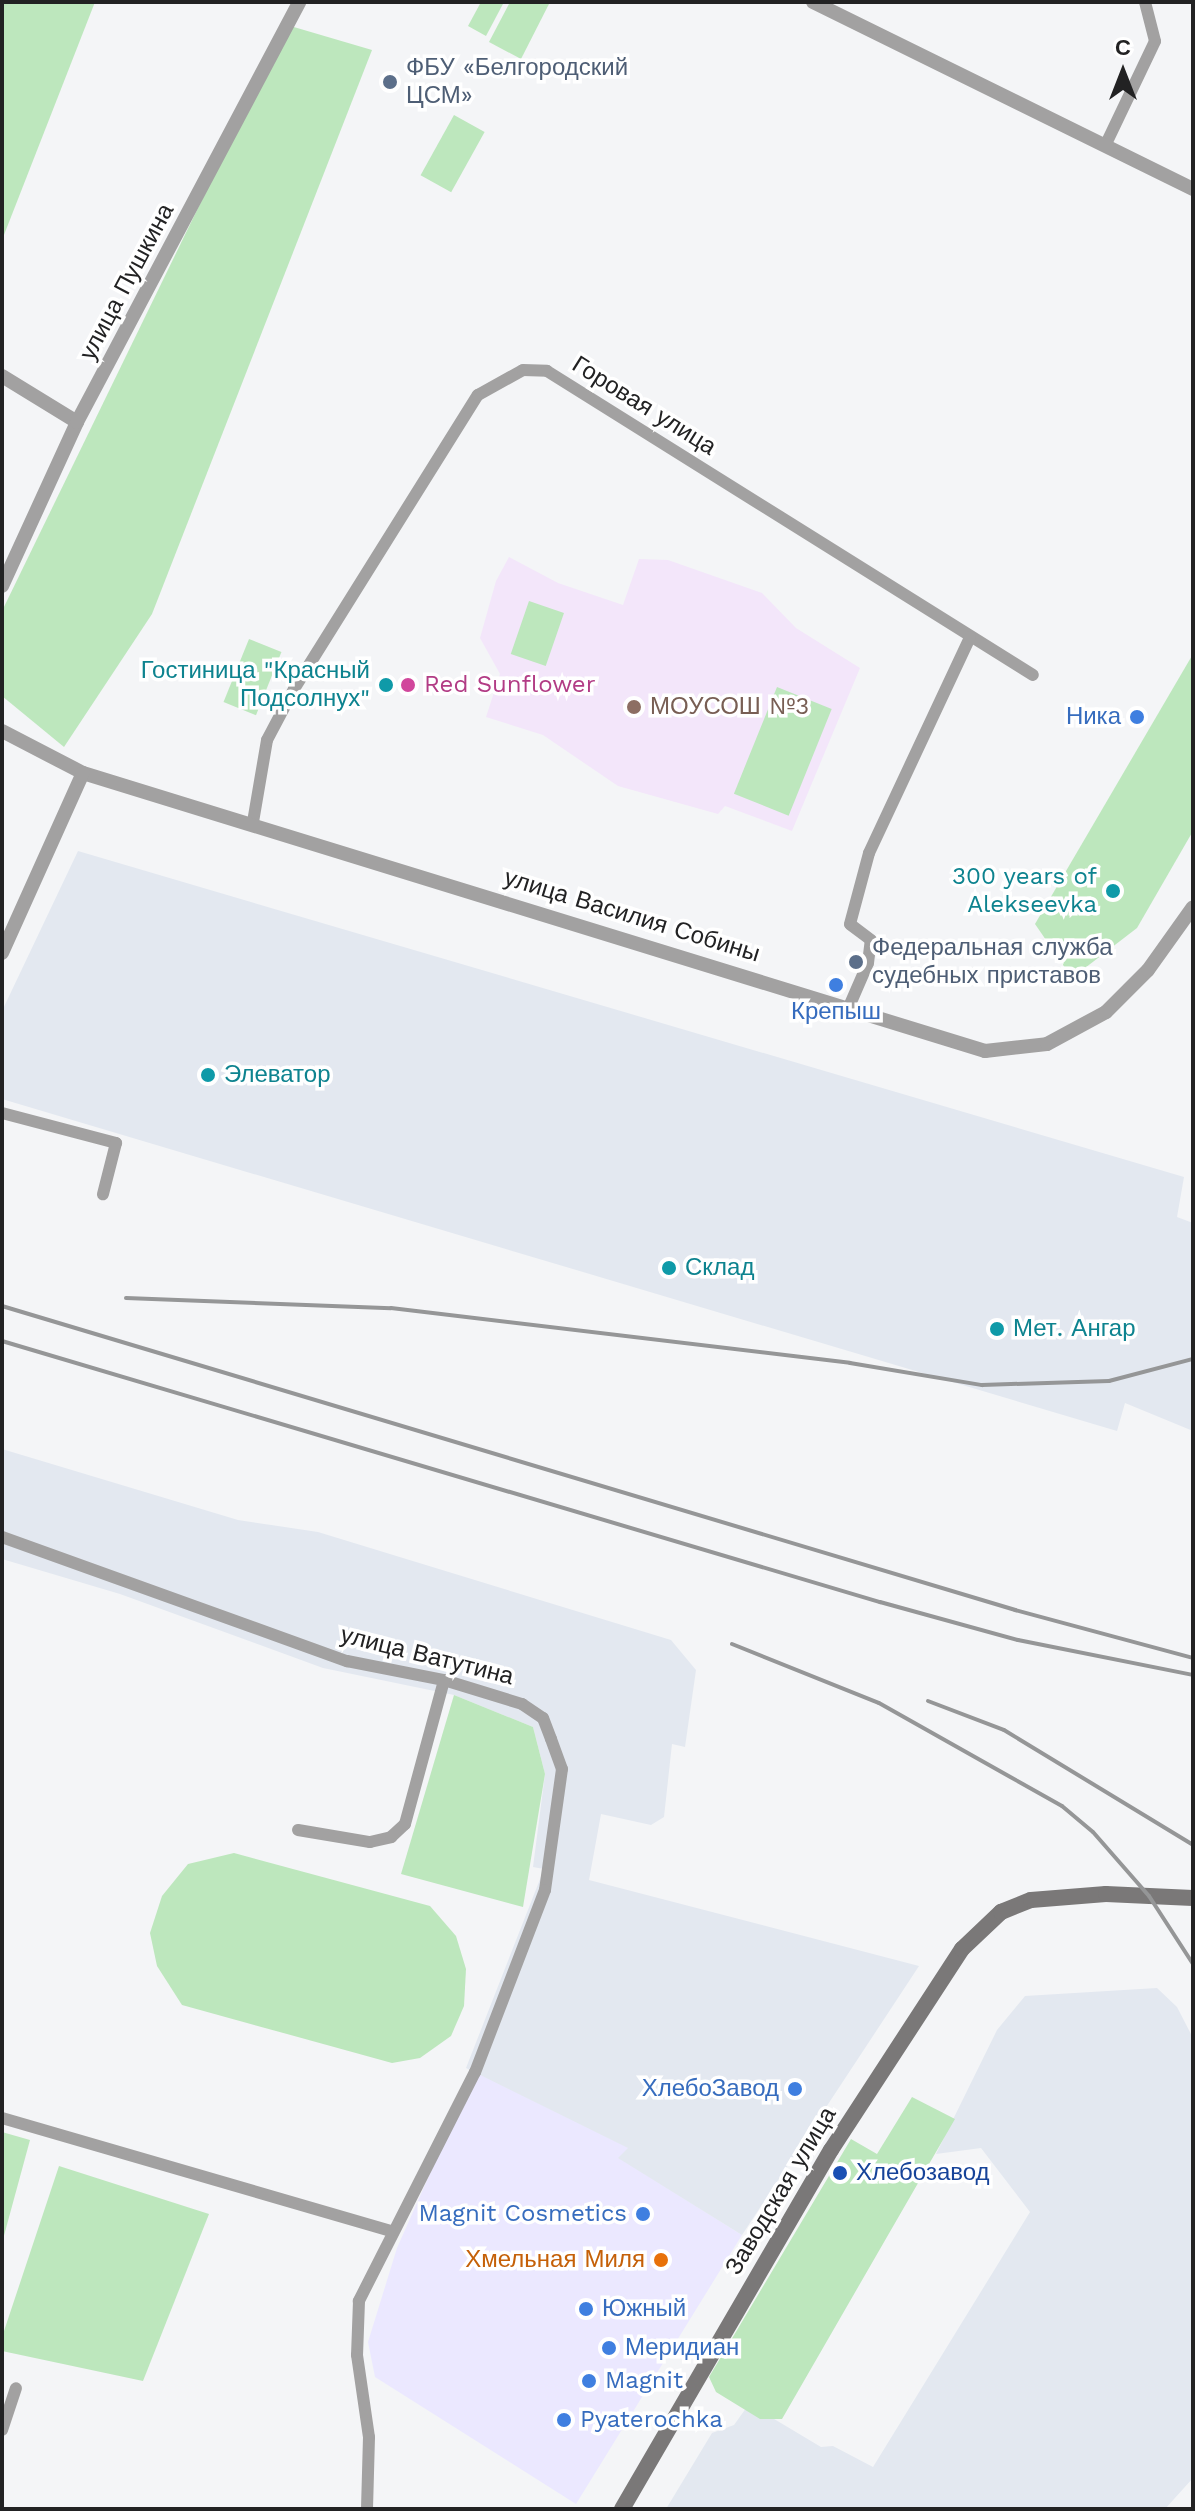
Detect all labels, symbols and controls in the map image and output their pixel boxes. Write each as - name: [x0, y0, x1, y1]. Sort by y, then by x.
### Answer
- north arrow: [1083, 32, 1163, 112]
- text: С: [1115, 35, 1131, 60]
- place label: ФБУ «Белгородский ЦСМ»: [406, 54, 628, 110]
- marker: ФБУ «Белгородский ЦСМ»: [381, 73, 399, 91]
- street label: улица Пушкина: [74, 199, 180, 365]
- street label: Горовая улица: [567, 350, 721, 462]
- place label: Гостиница "Красный Подсолнух": [141, 657, 370, 713]
- place label: Red Sunflower: [424, 671, 596, 699]
- marker: Гостиница "Красный Подсолнух": [377, 676, 395, 694]
- marker: Red Sunflower: [399, 676, 417, 694]
- place label: МОУСОШ №3: [650, 693, 809, 721]
- marker: МОУСОШ №3: [625, 698, 643, 716]
- place label: Ника: [1066, 703, 1121, 731]
- marker: Ника: [1128, 708, 1146, 726]
- street label: улица Василия Собины: [501, 863, 763, 969]
- place label: 300 years of Alekseevka: [951, 863, 1097, 919]
- marker: 300 years of Alekseevka: [1104, 882, 1122, 900]
- place label: Федеральная служба судебных приставов: [872, 934, 1113, 990]
- marker: Федеральная служба судебных приставов: [847, 953, 865, 971]
- marker: Крепыш: [827, 976, 845, 994]
- place label: Крепыш: [791, 998, 881, 1026]
- place label: Элеватор: [224, 1061, 331, 1089]
- marker: Элеватор: [199, 1066, 217, 1084]
- place label: Склад: [685, 1254, 754, 1282]
- marker: Склад: [660, 1259, 678, 1277]
- place label: Мет. Ангар: [1013, 1315, 1136, 1343]
- marker: Мет. Ангар: [988, 1320, 1006, 1338]
- street label: улица Ватутина: [338, 1621, 516, 1691]
- place label: ХлебоЗавод: [642, 2075, 779, 2103]
- marker: ХлебоЗавод: [786, 2080, 804, 2098]
- street label: Заводская улица: [720, 2102, 842, 2280]
- place label: Хлебозавод: [856, 2159, 990, 2187]
- marker: Хлебозавод: [831, 2164, 849, 2182]
- place label: Magnit Cosmetics: [418, 2200, 627, 2228]
- marker: Magnit Cosmetics: [634, 2205, 652, 2223]
- place label: Хмельная Миля: [465, 2246, 645, 2274]
- marker: Хмельная Миля: [652, 2251, 670, 2269]
- place label: Южный: [602, 2295, 686, 2323]
- marker: Южный: [577, 2300, 595, 2318]
- place label: Меридиан: [625, 2334, 739, 2362]
- marker: Меридиан: [600, 2339, 618, 2357]
- place label: Magnit: [605, 2367, 683, 2395]
- marker: Magnit: [580, 2372, 598, 2390]
- place label: Pyaterochka: [580, 2406, 723, 2434]
- marker: Pyaterochka: [555, 2411, 573, 2429]

